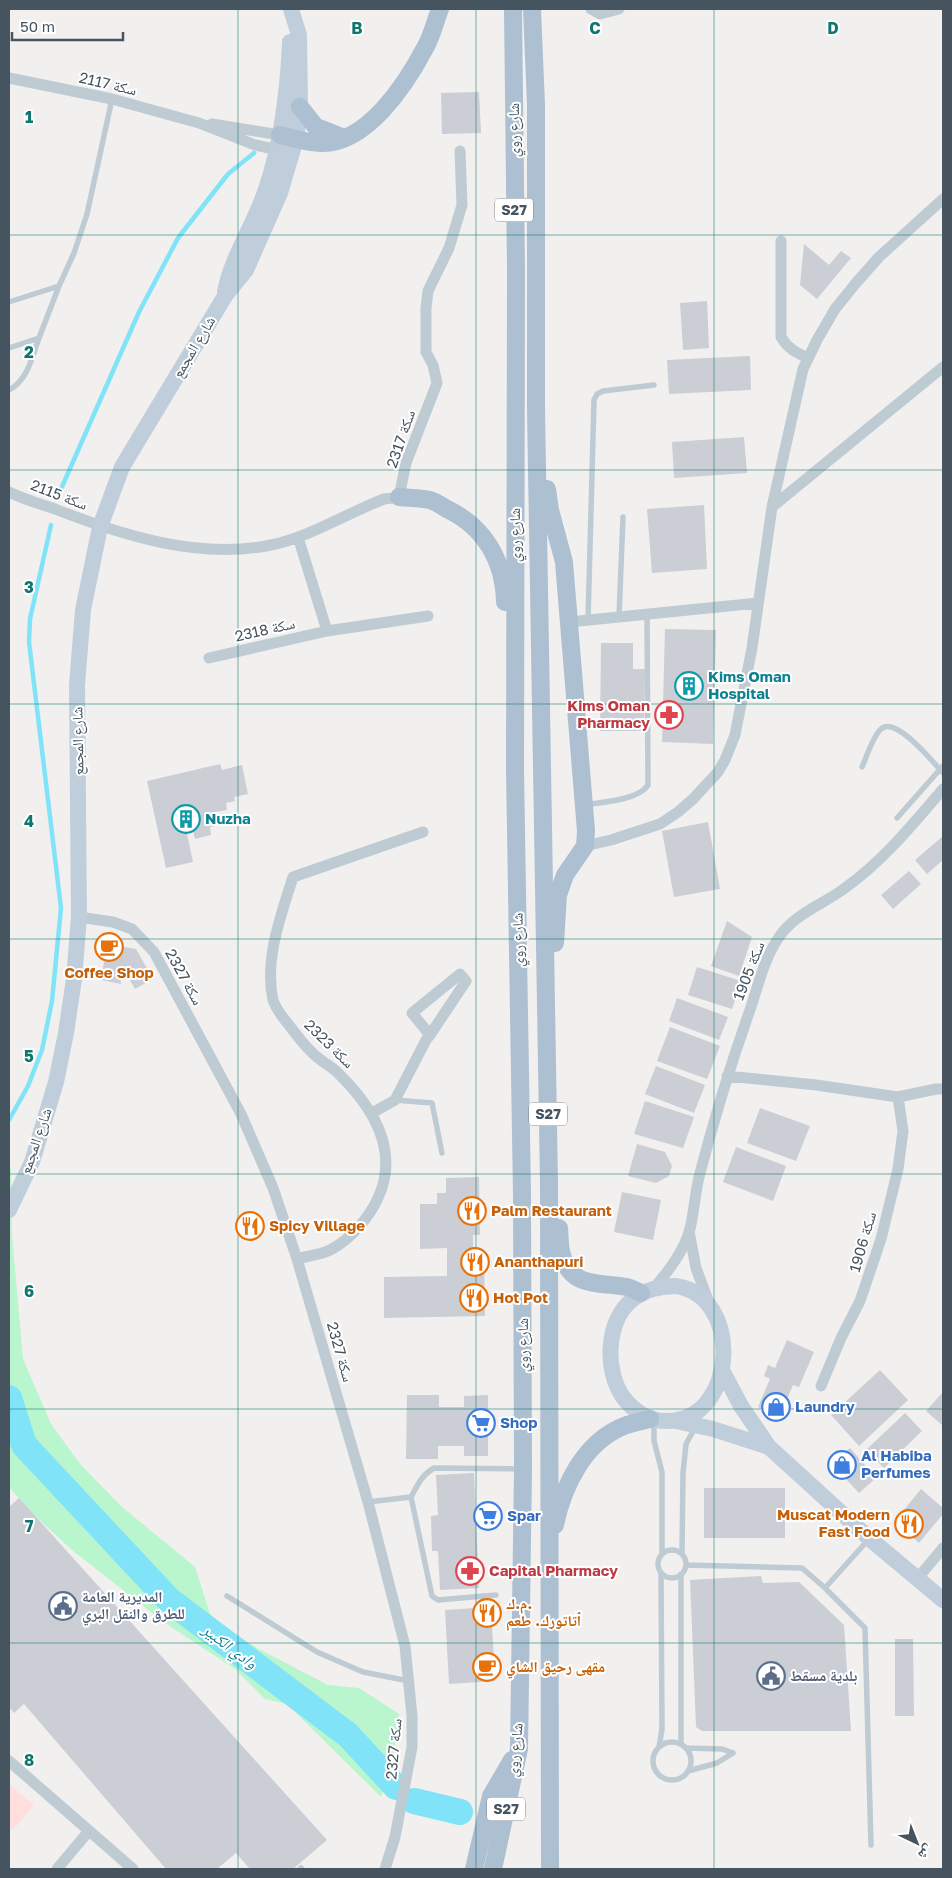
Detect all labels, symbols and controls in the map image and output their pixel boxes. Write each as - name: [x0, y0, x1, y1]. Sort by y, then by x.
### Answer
- scale bar: [12, 10, 124, 42]
- text: 50 m: [20, 17, 55, 35]
- text: B: [351, 18, 363, 38]
- text: C: [589, 18, 601, 38]
- text: D: [827, 18, 839, 38]
- street label: سكة 2117: [78, 68, 139, 98]
- street label: شارع روي: [504, 103, 526, 157]
- text: 1: [25, 107, 33, 127]
- road number: S27: [495, 198, 533, 222]
- street label: شارع المجمع: [168, 312, 220, 382]
- text: 2: [24, 342, 34, 362]
- street label: سكة 2317: [382, 407, 418, 470]
- street label: سكة 2115: [28, 475, 90, 513]
- street label: شارع روي: [505, 508, 527, 562]
- text: 3: [24, 577, 34, 597]
- street label: سكة 2318: [233, 613, 297, 645]
- place label: Kims Oman Hospital: [708, 667, 791, 702]
- building icon: Kims Oman Hospital: [674, 671, 704, 701]
- place label: Kims Oman Pharmacy: [567, 696, 650, 731]
- pharmacy icon: Kims Oman Pharmacy: [654, 700, 684, 730]
- street label: شارع المجمع: [67, 706, 89, 775]
- building icon: Nuzha: [171, 804, 201, 834]
- place label: Nuzha: [205, 809, 251, 827]
- text: 4: [24, 811, 34, 831]
- street label: شارع روي: [508, 913, 530, 967]
- cafe icon: Coffee Shop: [94, 932, 124, 962]
- street label: سكة 1905: [729, 939, 768, 1003]
- street label: سكة 2327: [162, 945, 208, 1008]
- place label: Coffee Shop: [64, 963, 154, 981]
- street label: سكة 2323: [301, 1015, 358, 1071]
- text: 5: [24, 1046, 34, 1066]
- road number: S27: [529, 1102, 567, 1126]
- street label: شارع المجمع: [15, 1105, 57, 1177]
- restaurant icon: Palm Restaurant: [457, 1196, 487, 1226]
- place label: Palm Restaurant: [491, 1201, 612, 1219]
- street label: سكة 1906: [845, 1209, 879, 1274]
- restaurant icon: Spicy Village: [235, 1211, 265, 1241]
- place label: Spicy Village: [269, 1216, 365, 1234]
- restaurant icon: Ananthapuri: [460, 1247, 490, 1277]
- place label: Ananthapuri: [494, 1252, 583, 1270]
- text: 6: [24, 1281, 34, 1301]
- restaurant icon: Hot Pot: [459, 1283, 489, 1313]
- place label: Hot Pot: [493, 1288, 548, 1306]
- street label: شارع روي: [513, 1318, 535, 1372]
- street label: سكة 2327: [324, 1320, 358, 1384]
- shop icon: Laundry: [761, 1392, 791, 1422]
- place label: Laundry: [795, 1397, 855, 1415]
- supermarket icon: Shop: [466, 1408, 496, 1438]
- place label: Shop: [500, 1413, 537, 1431]
- place label: Al Habiba Perfumes: [861, 1446, 932, 1481]
- shop icon: Al Habiba Perfumes: [827, 1450, 857, 1480]
- supermarket icon: Spar: [473, 1501, 503, 1531]
- place label: Muscat Modern Fast Food: [777, 1505, 890, 1540]
- place label: Spar: [507, 1506, 541, 1524]
- restaurant icon: Muscat Modern Fast Food: [894, 1509, 924, 1539]
- text: 7: [25, 1516, 34, 1536]
- pharmacy icon: Capital Pharmacy: [455, 1556, 485, 1586]
- place label: Capital Pharmacy: [489, 1561, 618, 1579]
- place label: المديرية العامة للطرق والنقل البري: [82, 1587, 185, 1626]
- public building icon: المديرية العامة للطرق والنقل البري: [48, 1591, 78, 1621]
- place label: م.ك. ٱتاتورك. طعم: [506, 1594, 581, 1631]
- restaurant icon: م.ك. ٱتاتورك. طعم: [472, 1598, 502, 1628]
- water label: وادي الكبير: [196, 1618, 262, 1676]
- cafe icon: مقهى رحيق الشاي: [472, 1652, 502, 1682]
- place label: مقهى رحيق الشاي: [506, 1657, 605, 1679]
- public building icon: بلدية مسقط: [756, 1661, 786, 1691]
- place label: بلدية مسقط: [790, 1666, 857, 1685]
- street label: سكة 2327: [381, 1717, 405, 1780]
- street label: شارع روي: [502, 1722, 530, 1778]
- text: 8: [24, 1750, 34, 1770]
- road number: S27: [487, 1798, 525, 1820]
- north arrow: [892, 1818, 942, 1868]
- text: ش: [914, 1841, 937, 1864]

